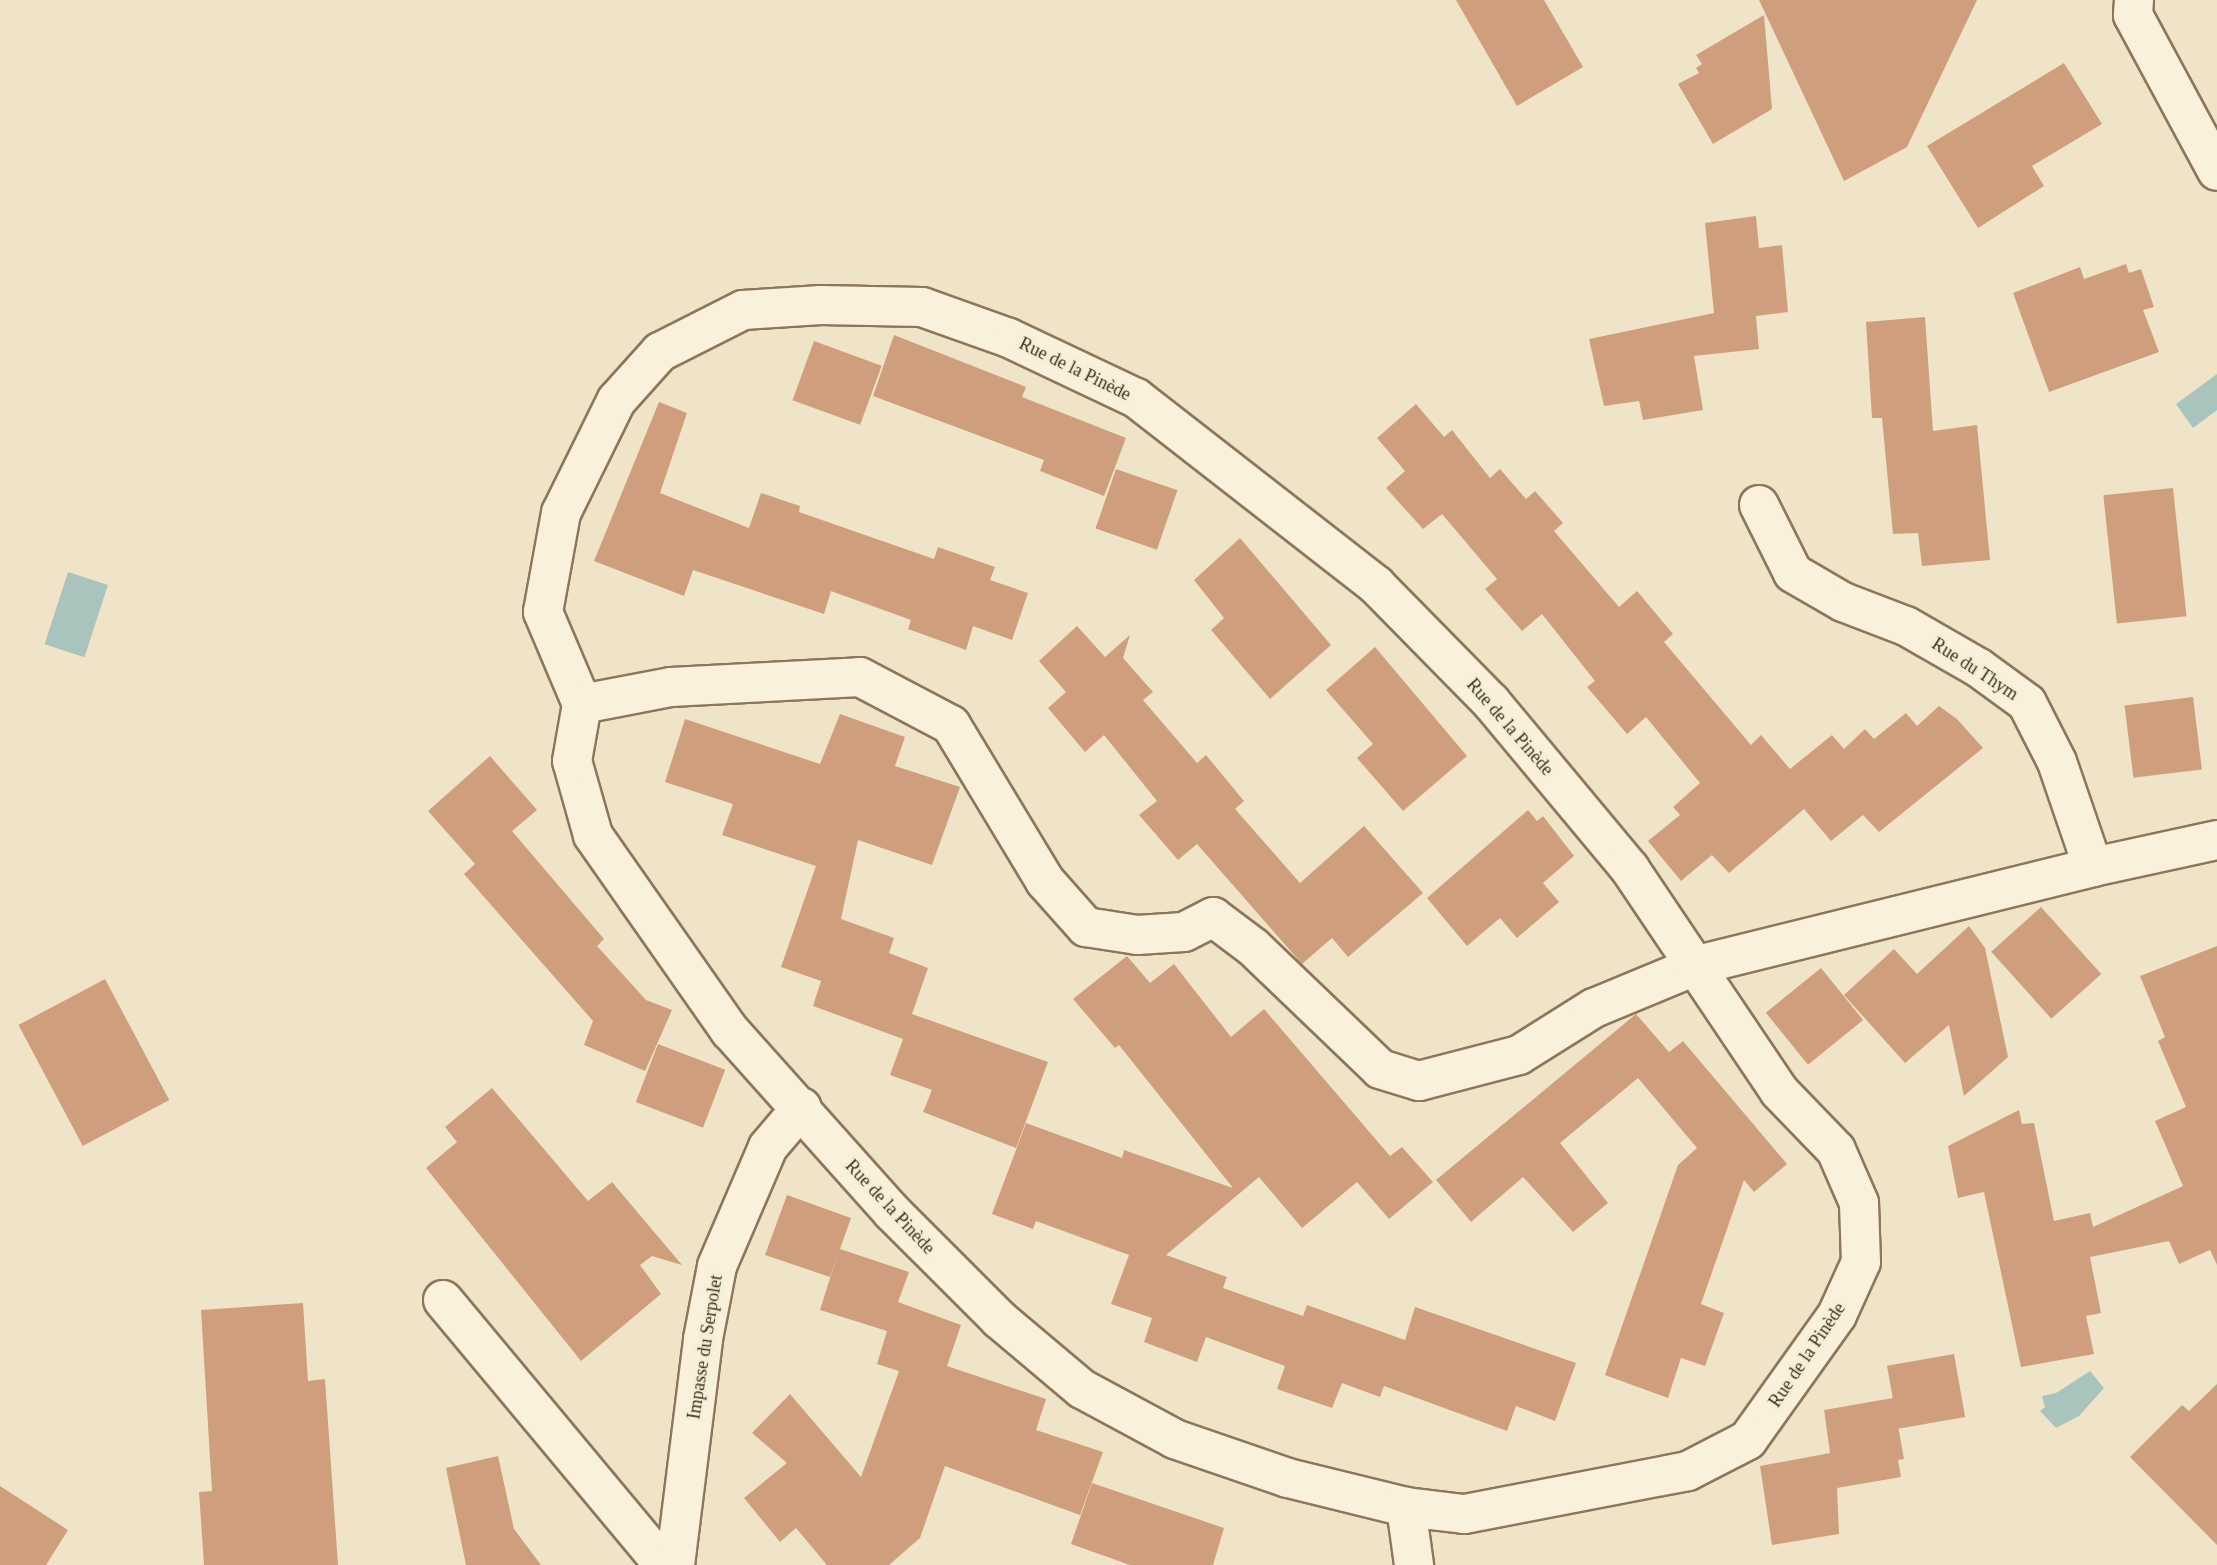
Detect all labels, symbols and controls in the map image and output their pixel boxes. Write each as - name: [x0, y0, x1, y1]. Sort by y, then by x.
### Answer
- street label: Rue de la Pinède: [1016, 333, 1134, 405]
- street label: Rue du Thym: [1928, 633, 2022, 705]
- street label: Rue de la Pinède: [1462, 674, 1558, 780]
- street label: Rue de la Pinède: [841, 1155, 939, 1259]
- street label: Impasse du Serpolet: [683, 1273, 727, 1421]
- street label: Rue de la Pinède: [1764, 1299, 1850, 1411]

